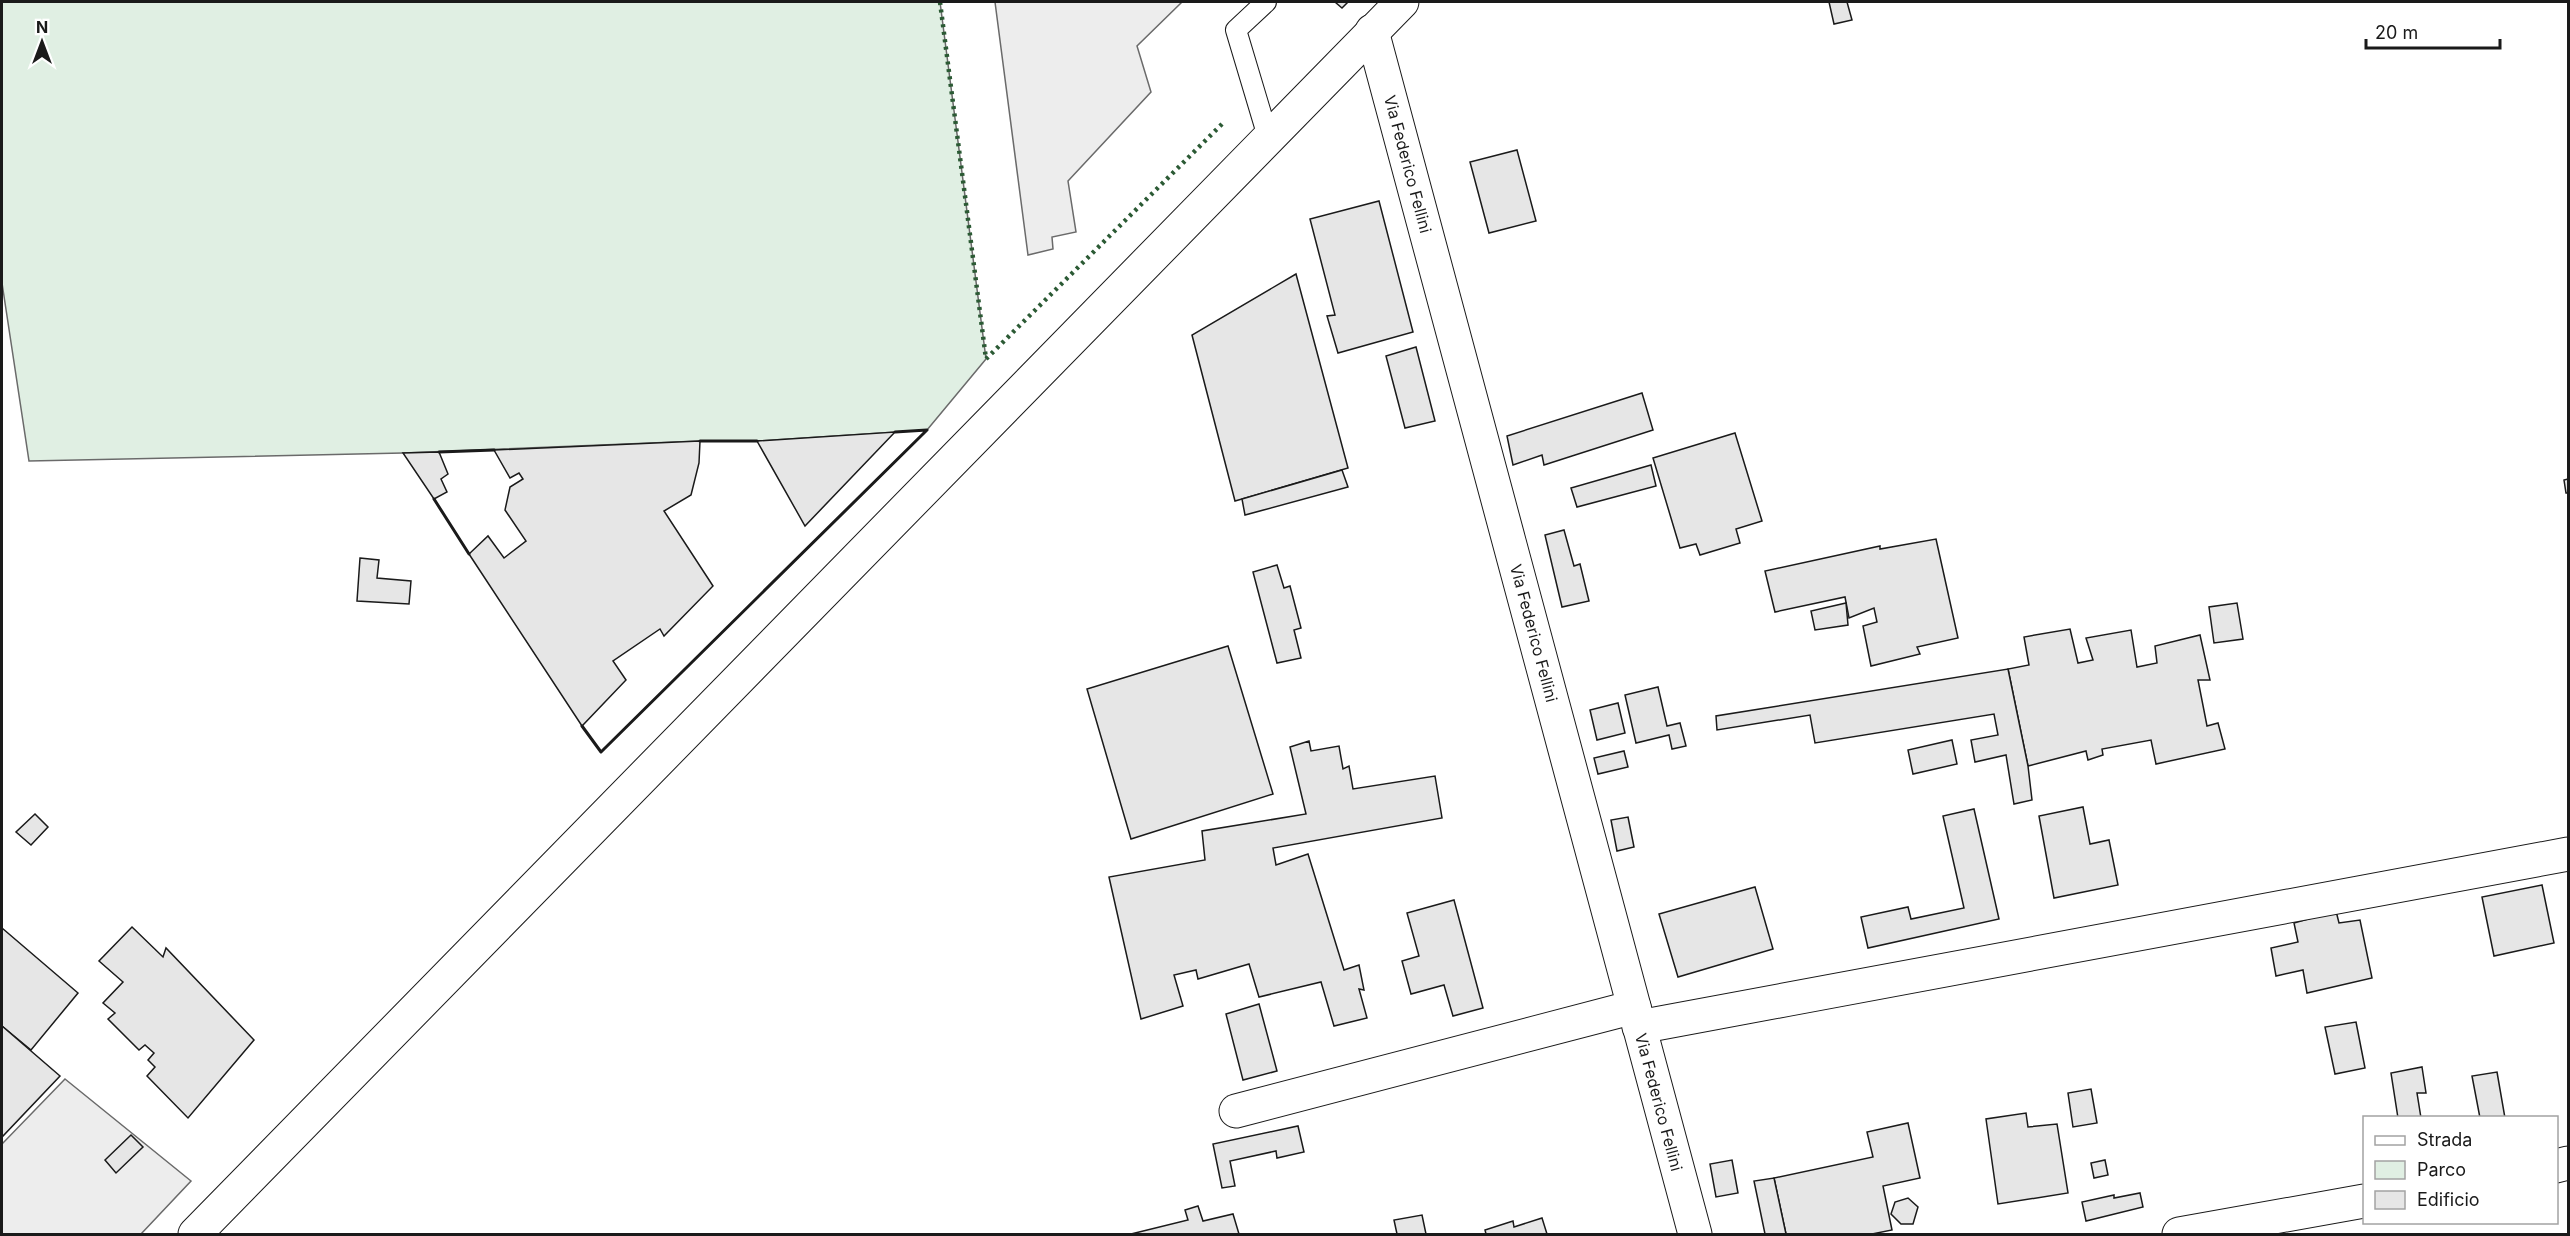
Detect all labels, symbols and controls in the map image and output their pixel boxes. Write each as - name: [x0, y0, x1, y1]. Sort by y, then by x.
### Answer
- north arrow: [12, 12, 72, 72]
- scale bar: [2366, 12, 2500, 50]
- text: N: [36, 17, 48, 37]
- text: 20 m: [2375, 22, 2418, 43]
- street label: Via Federico Fellini: [1380, 93, 1436, 235]
- street label: Via Federico Fellini: [1506, 562, 1562, 704]
- street label: Via Federico Fellini: [1631, 1031, 1687, 1173]
- legend: [2363, 1116, 2558, 1224]
- text: Strada: [2417, 1129, 2472, 1150]
- text: Parco: [2417, 1159, 2466, 1180]
- text: Edificio: [2417, 1189, 2480, 1210]

